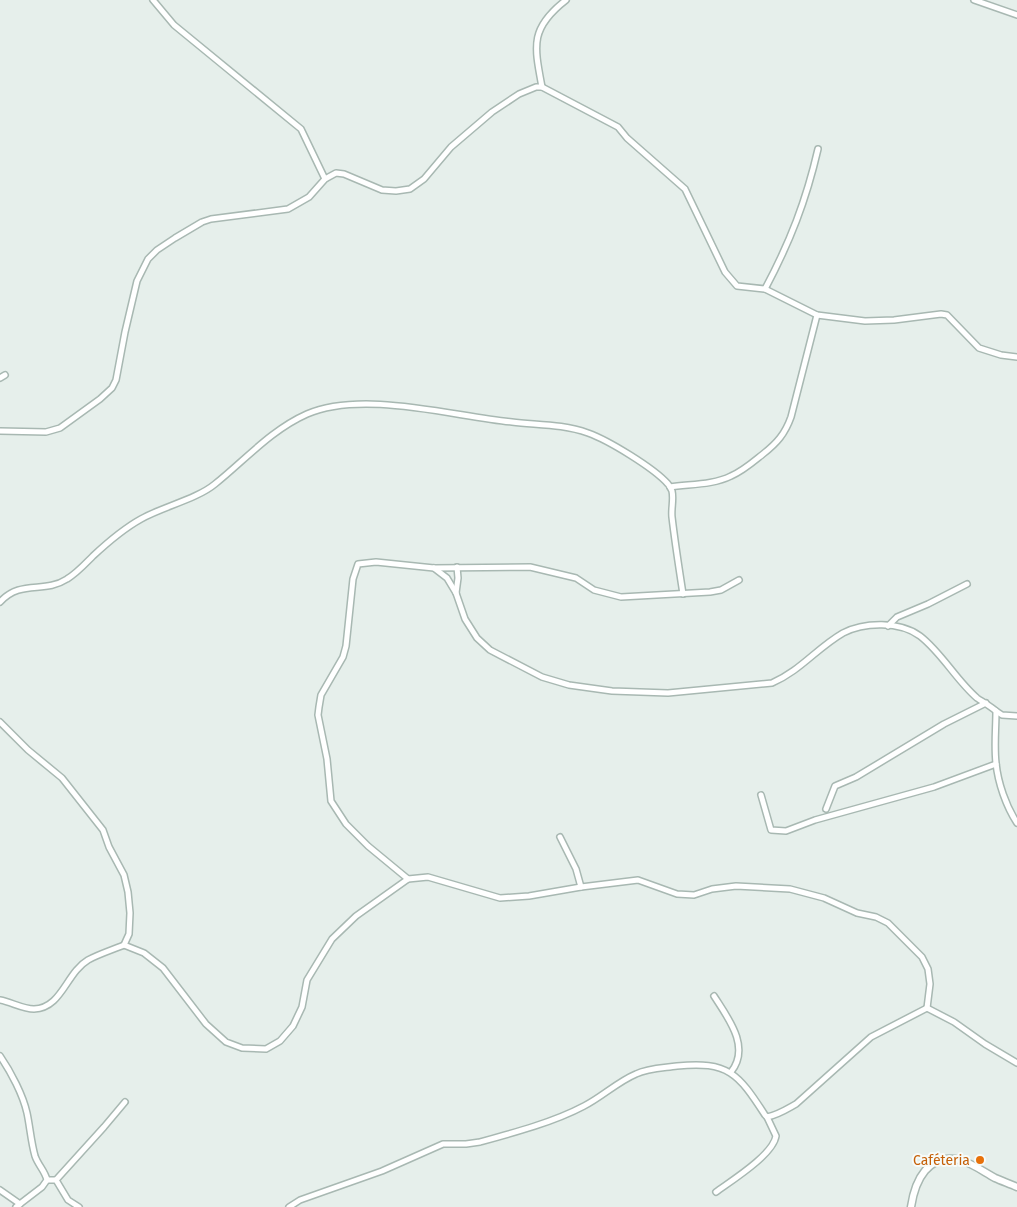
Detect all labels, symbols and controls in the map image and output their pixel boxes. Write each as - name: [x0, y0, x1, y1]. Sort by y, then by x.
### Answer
- place label: Caféteria: [913, 1152, 970, 1169]
- marker: Caféteria: [974, 1154, 986, 1166]

